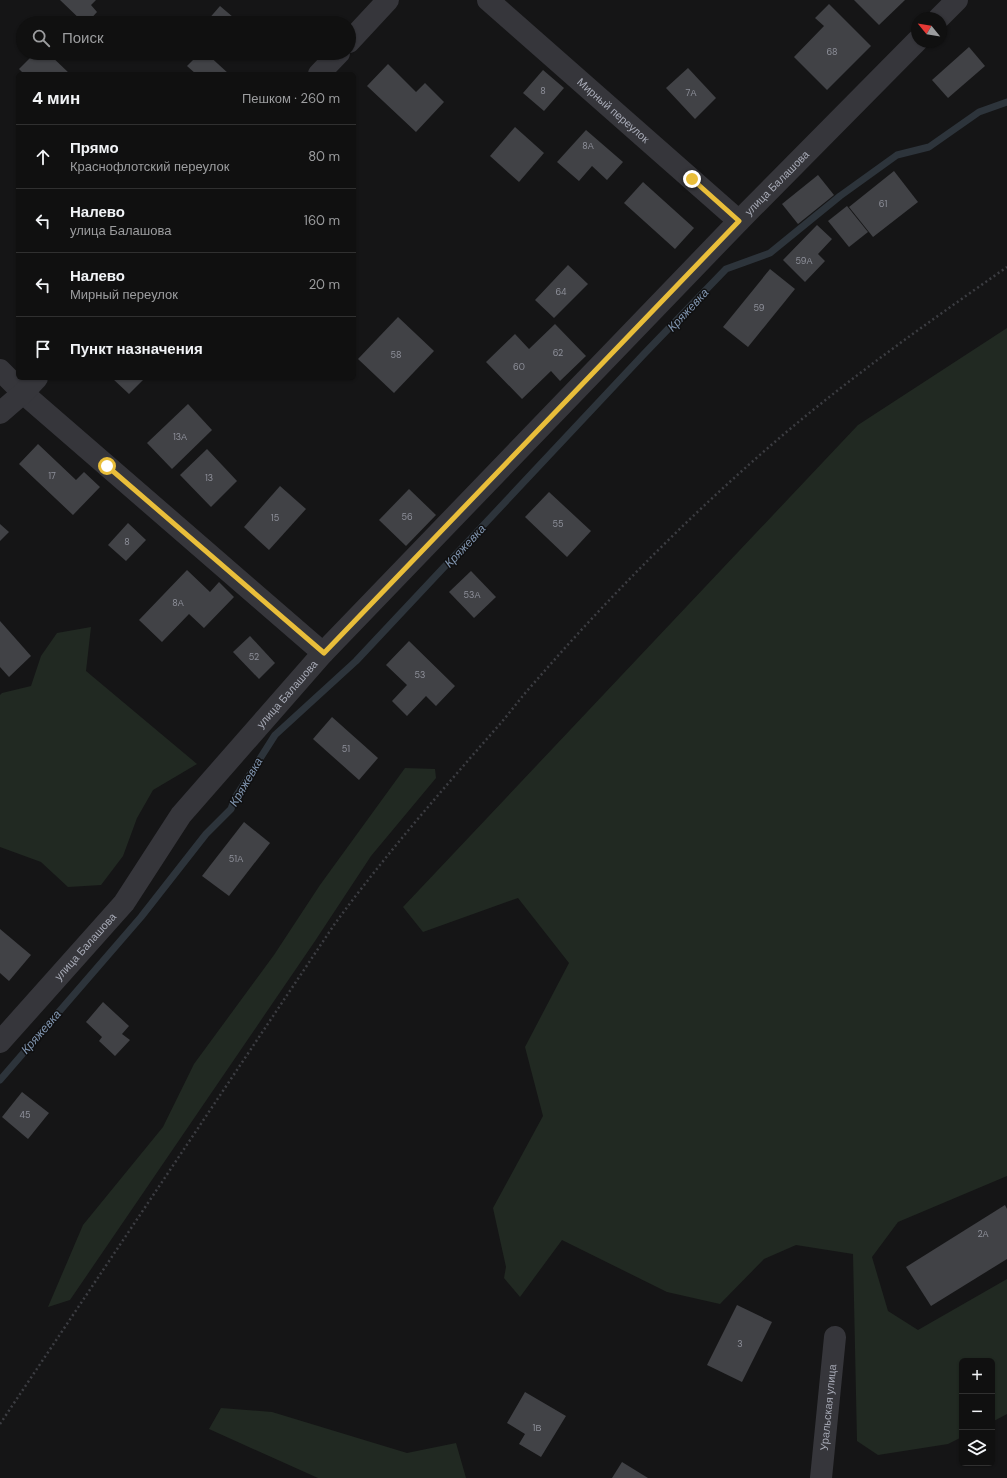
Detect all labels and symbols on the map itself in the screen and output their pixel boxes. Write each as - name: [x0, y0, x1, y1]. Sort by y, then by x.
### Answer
- north arrow: [911, 12, 947, 48]
- house number: 68: [826, 46, 838, 58]
- street label: Мирный переулок: [574, 75, 652, 146]
- house number: 8: [540, 85, 546, 97]
- house number: 7А: [686, 87, 696, 99]
- house number: 8А: [582, 140, 594, 152]
- street label: улица Балашова: [742, 147, 813, 218]
- route end: [683, 170, 701, 188]
- house number: 61: [879, 198, 887, 210]
- house number: 59А: [796, 255, 812, 267]
- water label: Кряжевка: [664, 285, 712, 335]
- house number: 64: [555, 286, 567, 298]
- house number: 59: [754, 302, 765, 314]
- house number: 62: [553, 347, 563, 359]
- house number: 58: [391, 349, 401, 361]
- house number: 60: [513, 361, 525, 373]
- house number: 13А: [173, 431, 187, 443]
- route start: [98, 457, 116, 475]
- house number: 17: [48, 470, 56, 482]
- house number: 13: [205, 472, 213, 484]
- house number: 56: [401, 511, 413, 523]
- house number: 15: [271, 512, 279, 524]
- house number: 55: [553, 518, 563, 530]
- water label: Кряжевка: [441, 521, 489, 571]
- house number: 8: [124, 536, 130, 548]
- house number: 53А: [464, 589, 480, 601]
- house number: 8А: [172, 597, 184, 609]
- house number: 52: [249, 651, 259, 663]
- street label: улица Балашова: [253, 656, 321, 731]
- house number: 53: [415, 669, 425, 681]
- house number: 51: [342, 743, 350, 755]
- water label: Кряжевка: [226, 755, 266, 809]
- house number: 51А: [229, 853, 243, 865]
- street label: улица Балашова: [51, 909, 120, 983]
- water label: Кряжевка: [17, 1006, 65, 1057]
- house number: 45: [20, 1109, 30, 1121]
- house number: 2А: [977, 1228, 989, 1240]
- house number: 3: [737, 1338, 743, 1350]
- street label: Уральская улица: [817, 1363, 839, 1451]
- house number: 1В: [533, 1422, 541, 1434]

